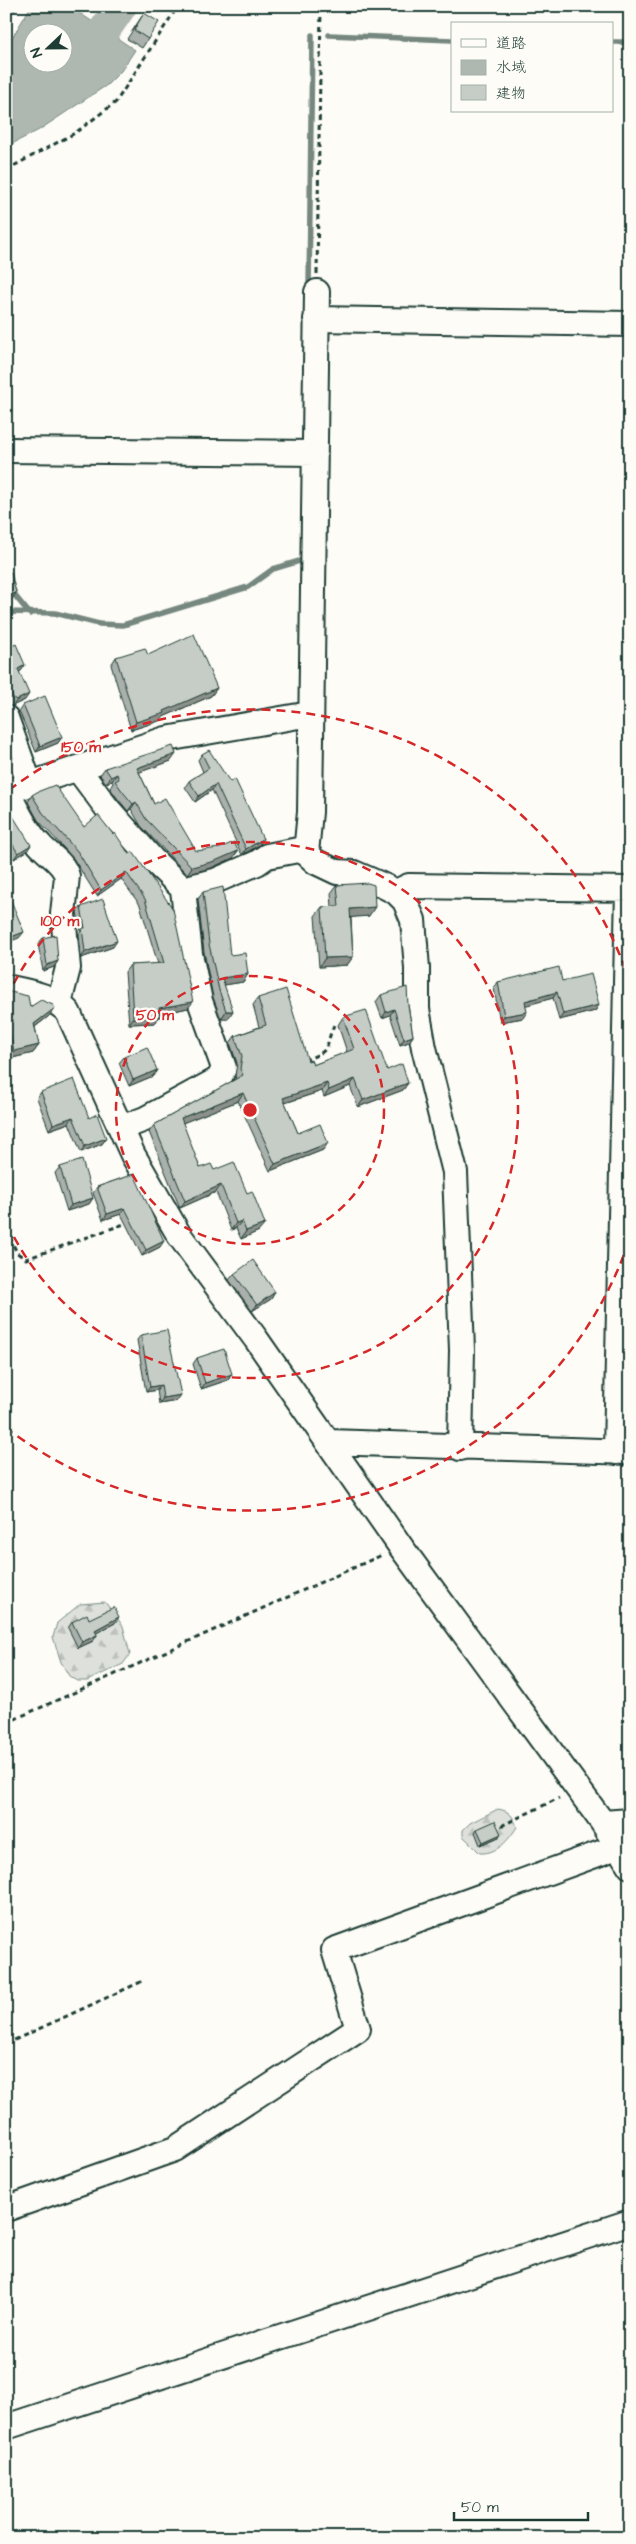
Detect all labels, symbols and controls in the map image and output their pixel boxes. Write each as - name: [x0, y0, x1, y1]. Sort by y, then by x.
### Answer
- north arrow: [22, 22, 72, 72]
- legend: [451, 22, 614, 112]
- text: 道路: [496, 33, 526, 54]
- text: N: [26, 44, 48, 60]
- text: 水域: [496, 57, 526, 78]
- text: 建物: [496, 83, 526, 104]
- text: 150 m: [61, 737, 101, 758]
- text: 100 m: [41, 911, 80, 932]
- text: 50 m: [136, 1005, 174, 1026]
- centre of rings: [241, 1101, 259, 1119]
- scale bar: [454, 2489, 587, 2521]
- text: 50 m: [461, 2497, 499, 2518]

